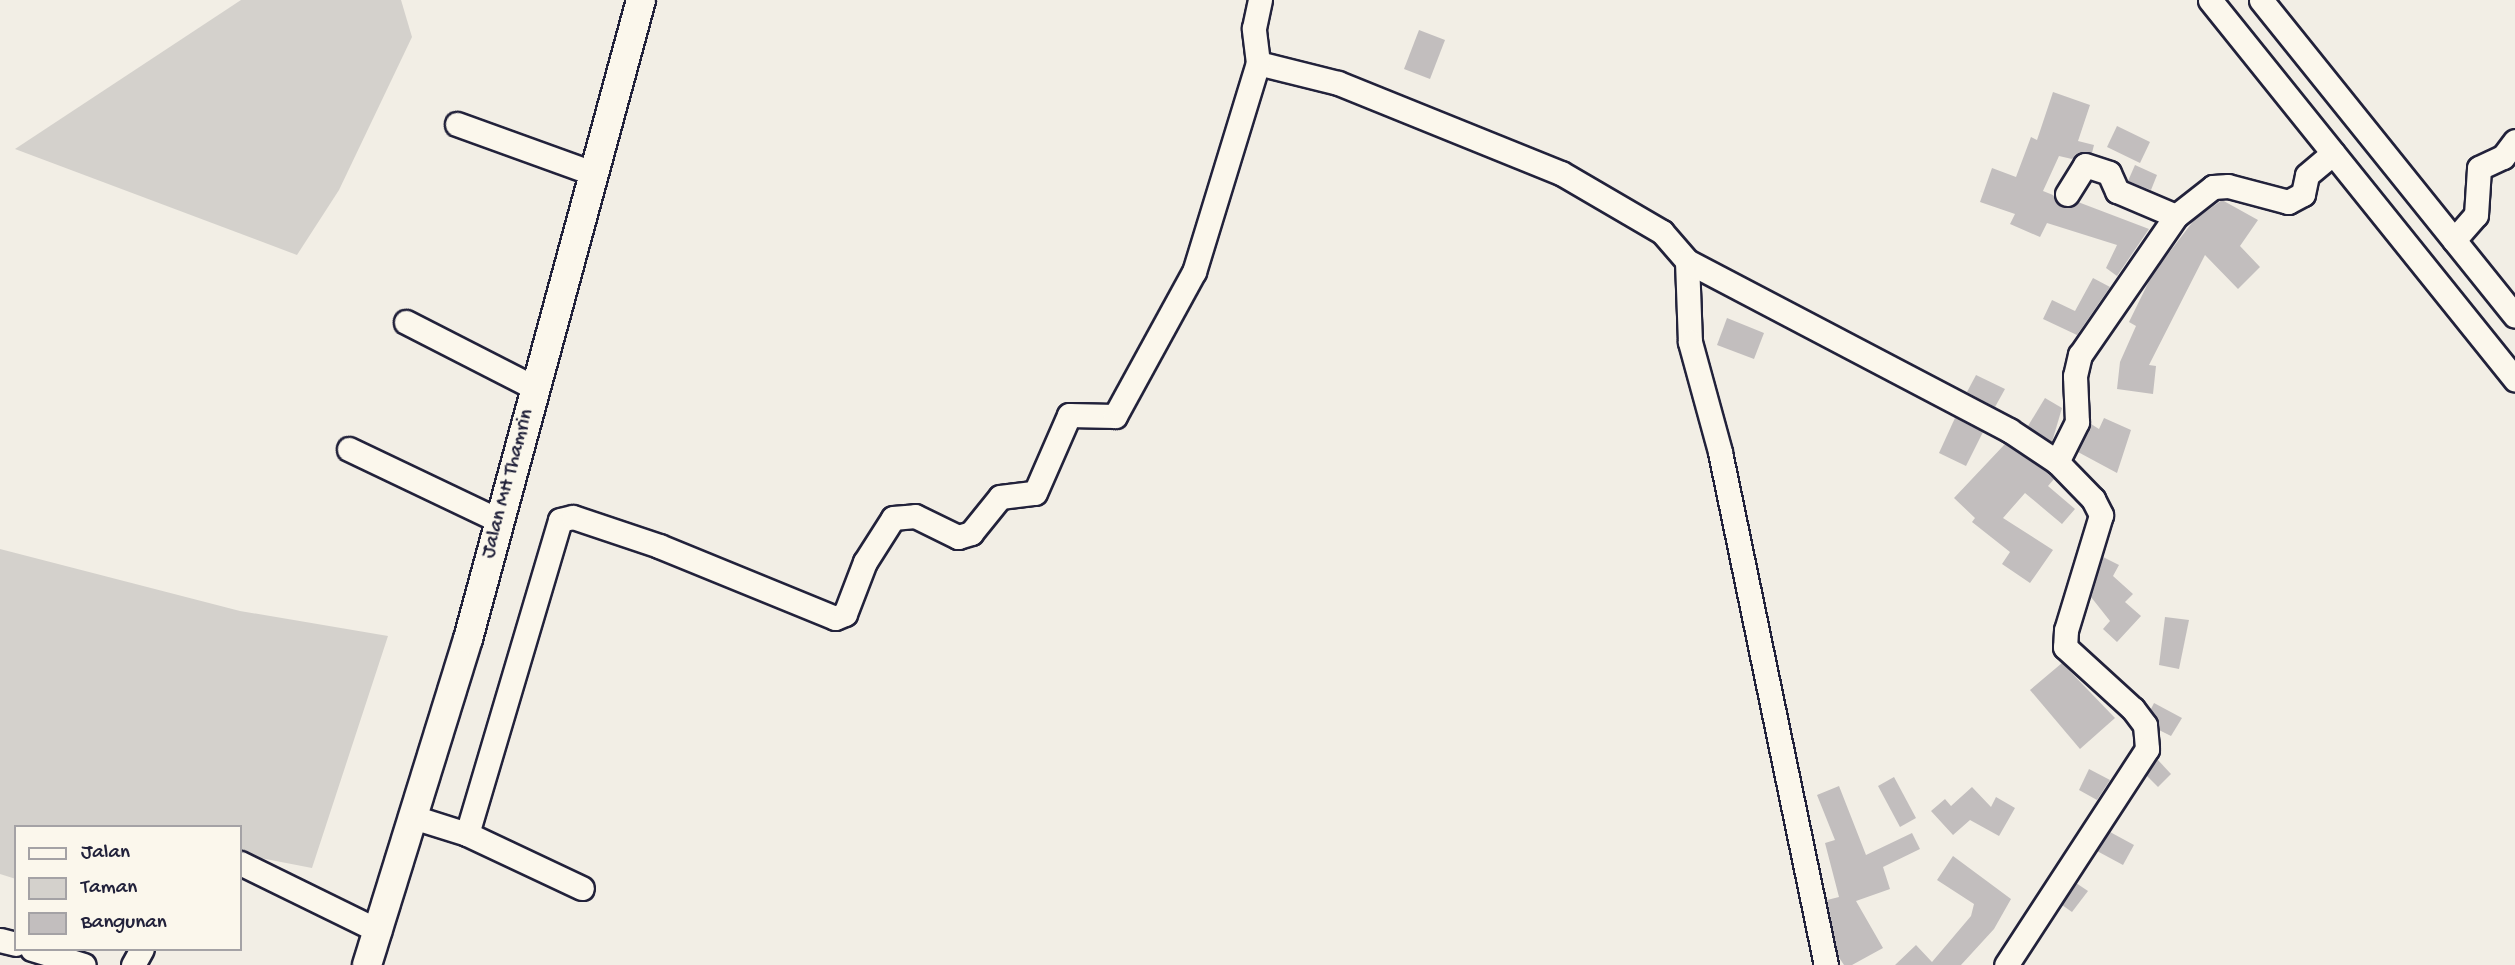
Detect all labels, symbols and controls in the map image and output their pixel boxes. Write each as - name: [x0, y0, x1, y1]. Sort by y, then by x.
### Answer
- street label: Jalan MH Thamrin: [477, 407, 541, 561]
- legend: [14, 825, 242, 951]
- text: Jalan: [81, 841, 130, 866]
- text: Taman: [81, 876, 137, 901]
- text: Bangunan: [81, 911, 167, 936]

